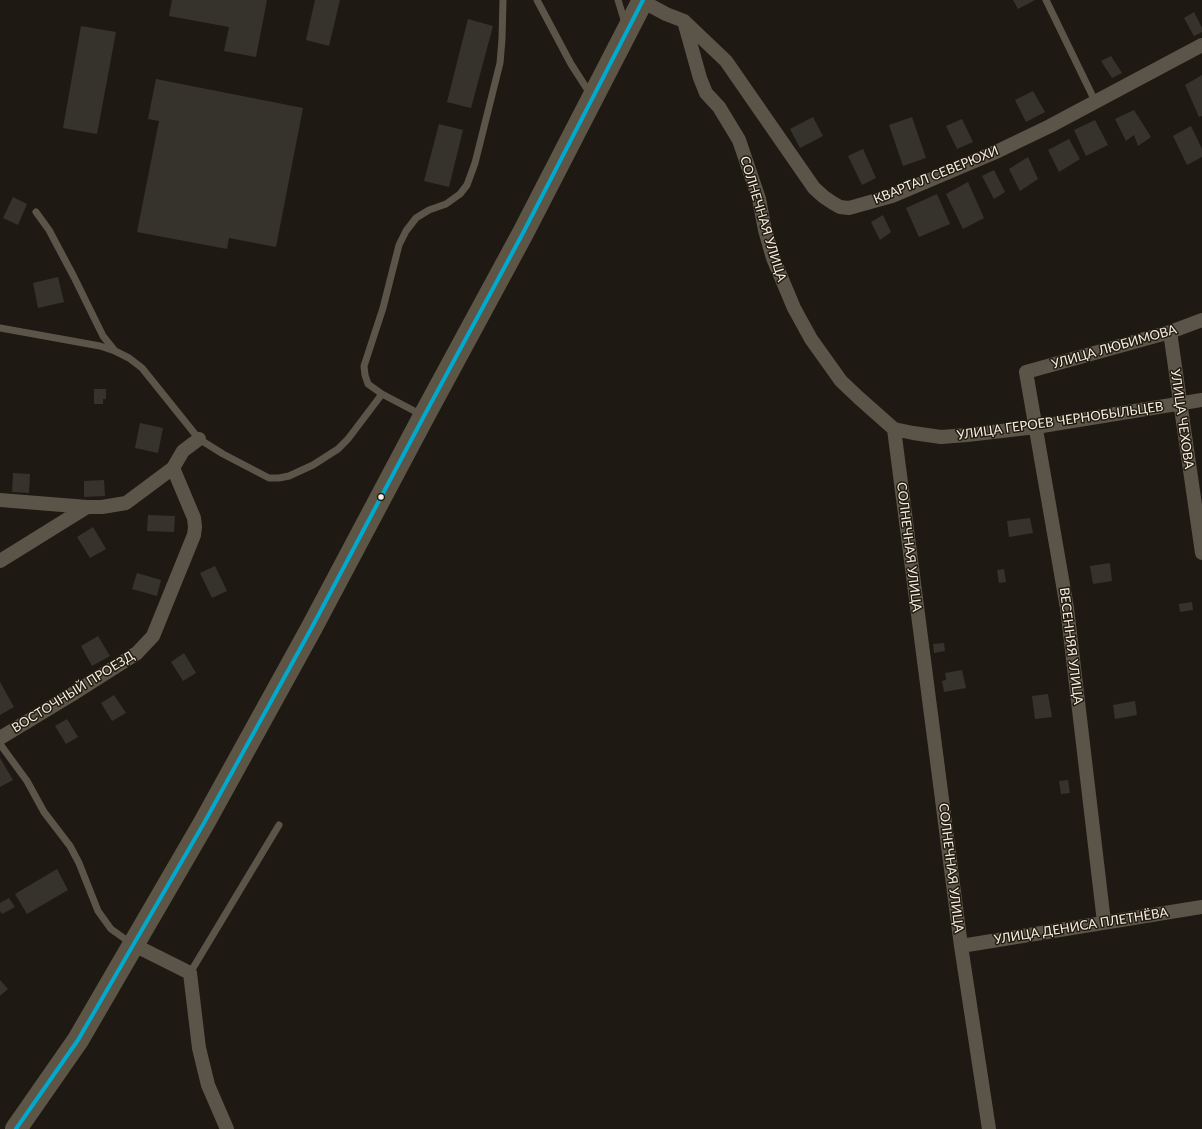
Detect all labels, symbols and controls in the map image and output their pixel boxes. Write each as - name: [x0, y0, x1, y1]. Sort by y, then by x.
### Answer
- street label: КВАРТАЛ СЕВЕРЮХИ: [871, 143, 1001, 207]
- street label: СОЛНЕЧНАЯ УЛИЦА: [736, 154, 790, 284]
- street label: УЛИЦА ЛЮБИМОВА: [1050, 322, 1178, 372]
- street label: УЛИЦА ЧЕХОВА: [1167, 368, 1197, 470]
- street label: УЛИЦА ГЕРОЕВ ЧЕРНОБЫЛЬЦЕВ: [956, 399, 1164, 443]
- street label: СОЛНЕЧНАЯ УЛИЦА: [893, 481, 925, 613]
- unlabelled marker: [376, 492, 386, 502]
- street label: ВЕСЕННЯЯ УЛИЦА: [1056, 586, 1086, 706]
- street label: ВОСТОЧНЫЙ ПРОЕЗД: [9, 648, 137, 736]
- street label: СОЛНЕЧНАЯ УЛИЦА: [935, 802, 967, 934]
- street label: УЛИЦА ДЕНИСА ПЛЕТНЁВА: [993, 905, 1169, 947]

